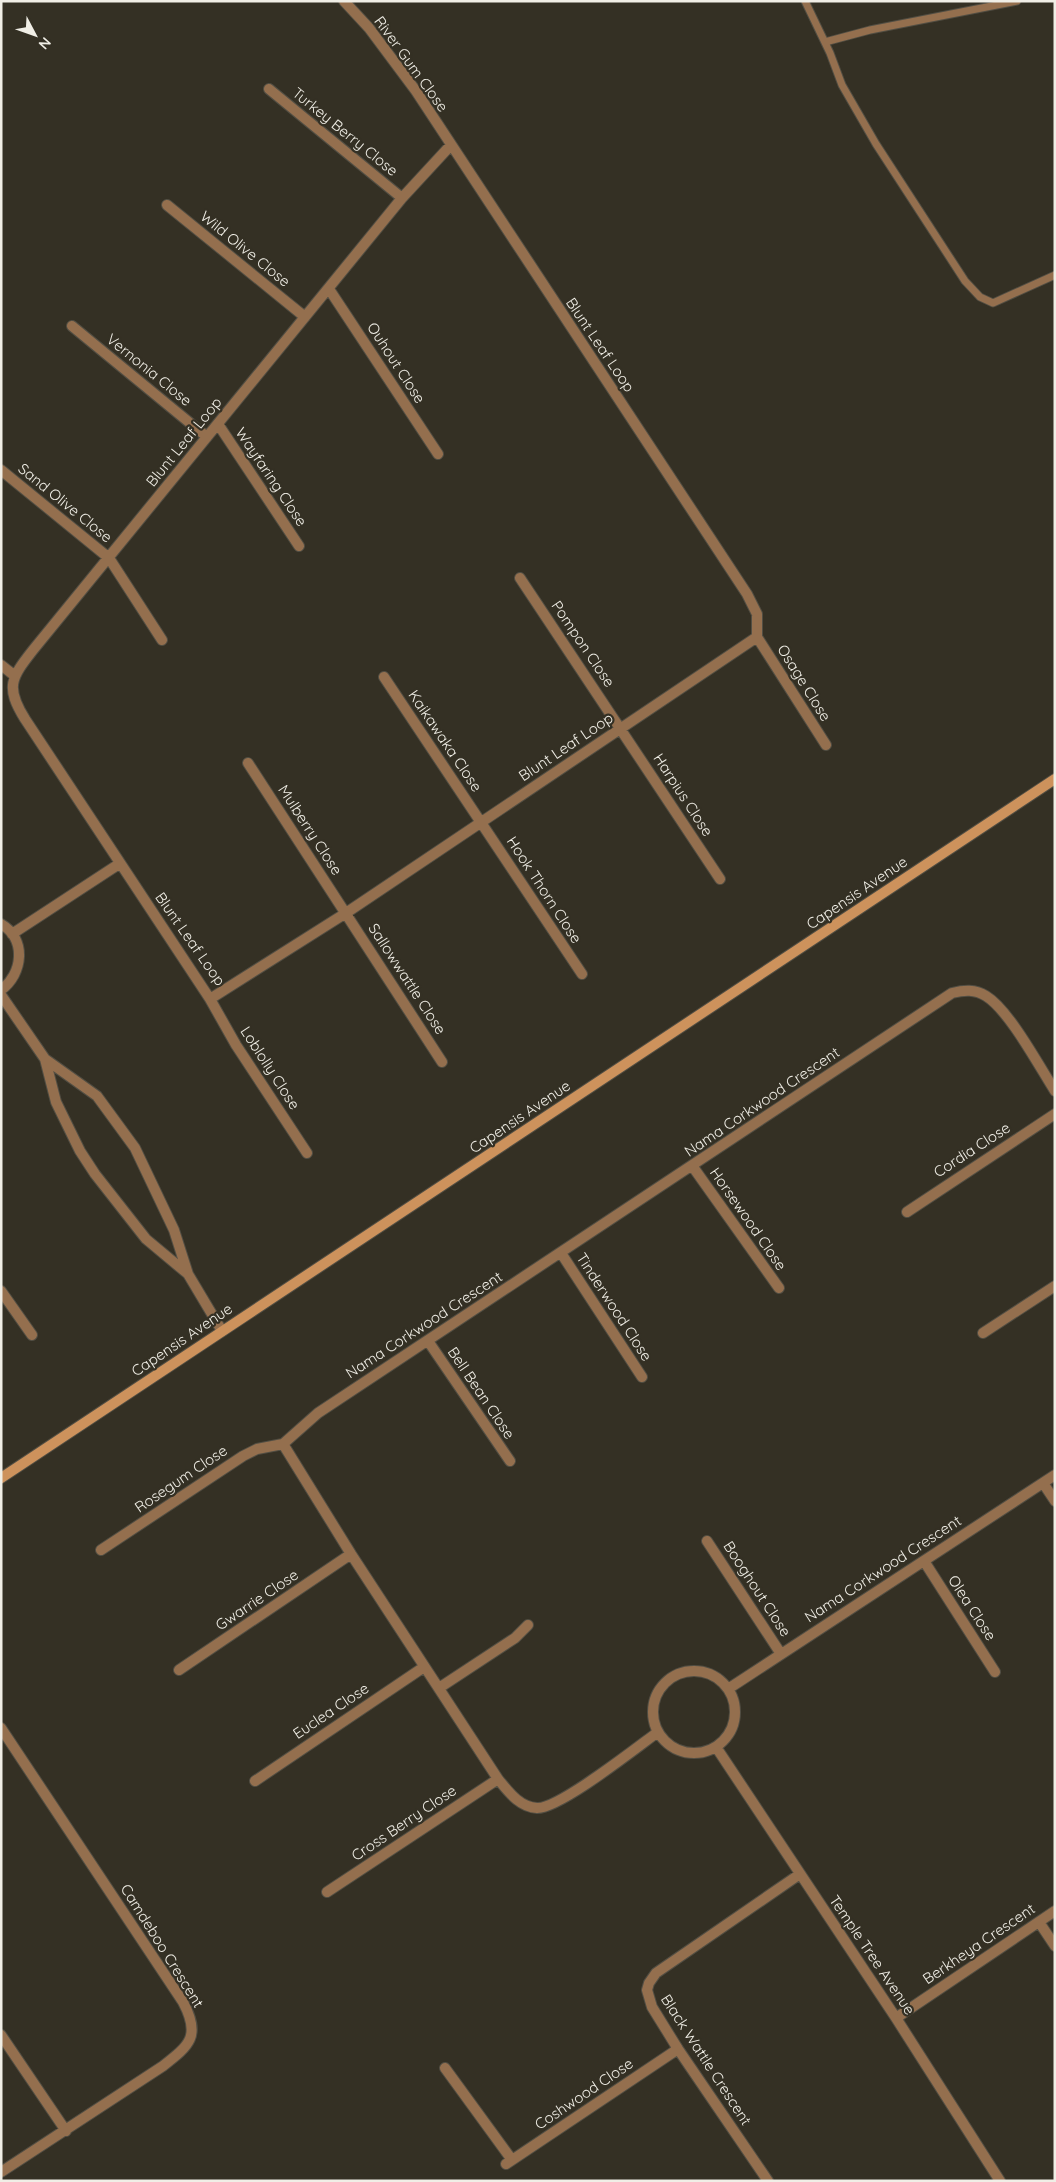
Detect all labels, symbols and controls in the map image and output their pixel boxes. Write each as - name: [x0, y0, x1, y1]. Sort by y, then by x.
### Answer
- north arrow: [10, 10, 60, 60]
- street label: River Gum Close: [370, 12, 453, 115]
- text: N: [35, 34, 55, 53]
- street label: Turkey Berry Close: [289, 83, 402, 180]
- street label: Wild Olive Close: [196, 206, 294, 291]
- street label: Blunt Leaf Loop: [562, 294, 639, 396]
- street label: Ouhout Close: [363, 319, 430, 407]
- street label: Vernonia Close: [103, 329, 196, 410]
- street label: Blunt Leaf Loop: [142, 393, 226, 490]
- street label: Wayfaring Close: [231, 424, 312, 530]
- street label: Sand Olive Close: [14, 459, 116, 546]
- street label: Pompon Close: [548, 597, 619, 691]
- street label: Osage Close: [773, 641, 836, 725]
- street label: Kaikawaka Close: [404, 686, 486, 795]
- street label: Blunt Leaf Loop: [515, 708, 617, 785]
- street label: Harpius Close: [650, 750, 717, 840]
- street label: Mulberry Close: [274, 781, 347, 878]
- street label: Hook Thorn Close: [503, 833, 586, 947]
- street label: Capensis Avenue: [803, 852, 911, 933]
- street label: Blunt Leaf Loop: [151, 888, 230, 989]
- street label: Sallowwattle Close: [364, 920, 450, 1038]
- street label: Loblolly Close: [236, 1023, 304, 1113]
- street label: Nama Corkwood Crescent: [681, 1043, 843, 1161]
- street label: Capensis Avenue: [466, 1076, 574, 1157]
- street label: Cordia Close: [930, 1118, 1014, 1181]
- street label: Horsewood Close: [706, 1164, 791, 1274]
- street label: Tinderwood Close: [572, 1249, 657, 1364]
- street label: Nama Corkwood Crescent: [342, 1267, 506, 1382]
- street label: Capensis Avenue: [128, 1299, 236, 1380]
- street label: Bell Bean Close: [444, 1343, 519, 1442]
- street label: Rosegum Close: [131, 1441, 231, 1517]
- street label: Nama Corkwood Crescent: [801, 1511, 965, 1626]
- street label: Booghout Close: [719, 1537, 795, 1640]
- street label: Gwarrie Close: [212, 1565, 302, 1634]
- street label: Olea Close: [944, 1571, 1001, 1644]
- street label: Euclea Close: [289, 1678, 372, 1743]
- street label: Cross Berry Close: [348, 1780, 460, 1865]
- street label: Camdeboo Crescent: [117, 1880, 208, 2011]
- street label: Temple Tree Avenue: [825, 1891, 920, 2018]
- street label: Berkheya Crescent: [919, 1899, 1038, 1988]
- street label: Black Wattle Crescent: [657, 1991, 756, 2129]
- street label: Coshwood Close: [531, 2054, 637, 2134]

